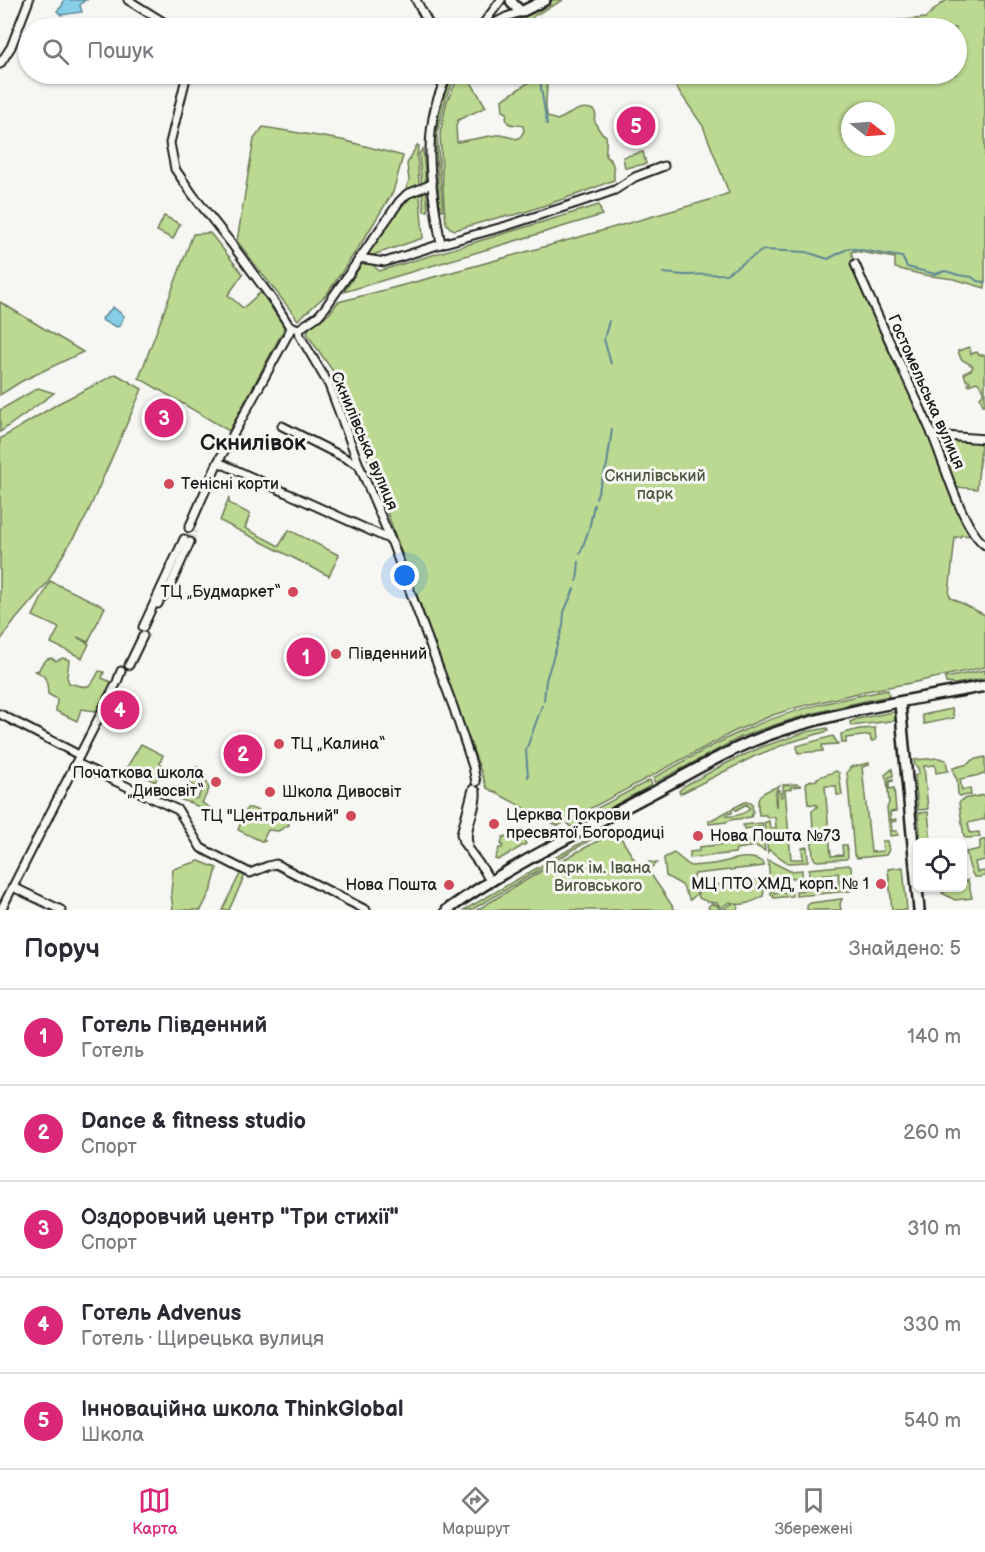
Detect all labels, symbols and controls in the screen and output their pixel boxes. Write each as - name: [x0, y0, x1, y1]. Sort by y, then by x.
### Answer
- search box: [18, 18, 967, 84]
- icon: search: [39, 35, 72, 68]
- text: Пошук: [87, 38, 154, 65]
- north arrow: [841, 102, 895, 156]
- pin: 5: [616, 104, 656, 148]
- street label: Гостомельська вулиця: [883, 312, 969, 472]
- street label: Скнилівська вулиця: [326, 369, 402, 513]
- pin: 3: [144, 396, 184, 440]
- district label: Скнилівок: [200, 430, 306, 457]
- park label: Скнилівський парк: [604, 467, 706, 504]
- place label: Тенісні корти: [181, 475, 279, 494]
- marker: Тенісні корти: [162, 477, 176, 491]
- your location: [390, 561, 419, 590]
- place label: ТЦ „Будмаркет“: [161, 583, 281, 602]
- marker: ТЦ „Будмаркет“: [286, 585, 300, 599]
- pin: 1: [286, 634, 326, 680]
- place label: Південний: [348, 645, 427, 664]
- marker: Південний: [329, 647, 343, 661]
- pin: 4: [100, 688, 140, 732]
- pin: 2: [224, 732, 262, 777]
- place label: ТЦ „Калина“: [291, 735, 386, 754]
- marker: ТЦ „Калина“: [272, 737, 286, 751]
- place label: Початкова школа „Дивосвіт“: [72, 764, 205, 801]
- marker: Початкова школа „Дивосвіт“: [209, 775, 223, 789]
- place label: Школа Дивосвіт: [282, 783, 402, 802]
- marker: Школа Дивосвіт: [263, 785, 277, 799]
- place label: Церква Покрови пресвятої Богородиці: [506, 806, 664, 843]
- place label: ТЦ "Центральний": [201, 807, 339, 826]
- marker: ТЦ "Центральний": [344, 809, 358, 823]
- marker: Церква Покрови пресвятої Богородиці: [487, 817, 501, 831]
- place label: Нова Пошта №73: [710, 827, 841, 846]
- marker: Нова Пошта №73: [691, 829, 705, 843]
- map controls: [913, 838, 967, 892]
- button: locate: [913, 838, 967, 892]
- park label: Парк ім. Івана Виговського: [545, 859, 652, 896]
- place label: МЦ ПТО ХМД, корп. № 1: [691, 875, 869, 894]
- place label: Нова Пошта: [345, 876, 438, 895]
- marker: МЦ ПТО ХМД, корп. № 1: [874, 877, 888, 891]
- marker: Нова Пошта: [442, 878, 456, 892]
- text: Поруч: [24, 934, 100, 965]
- text: Знайдено: 5: [849, 937, 961, 961]
- text: Готель Південний: [81, 1012, 267, 1039]
- text: 1: [39, 1025, 48, 1049]
- text: 140 m: [907, 1025, 961, 1049]
- text: Готель: [81, 1039, 144, 1063]
- text: Dance & fitness studio: [81, 1108, 306, 1135]
- text: 2: [38, 1121, 49, 1145]
- text: 260 m: [903, 1121, 961, 1145]
- text: Спорт: [81, 1135, 137, 1159]
- text: Оздоровчий центр "Три стихії": [81, 1204, 399, 1231]
- text: 3: [38, 1217, 49, 1241]
- text: 310 m: [907, 1217, 961, 1241]
- text: Спорт: [81, 1231, 137, 1255]
- text: Готель Advenus: [81, 1300, 241, 1327]
- text: 4: [38, 1313, 49, 1337]
- text: 330 m: [903, 1313, 961, 1337]
- text: Готель · Щирецька вулиця: [81, 1327, 324, 1351]
- text: Інноваційна школа ThinkGlobal: [81, 1396, 403, 1423]
- text: 5: [38, 1409, 49, 1433]
- text: 540 m: [904, 1409, 961, 1433]
- text: Школа: [81, 1423, 144, 1447]
- tab: Карта: [132, 1484, 177, 1539]
- tab: Маршрут: [442, 1484, 510, 1539]
- tab: Збережені: [775, 1484, 853, 1539]

